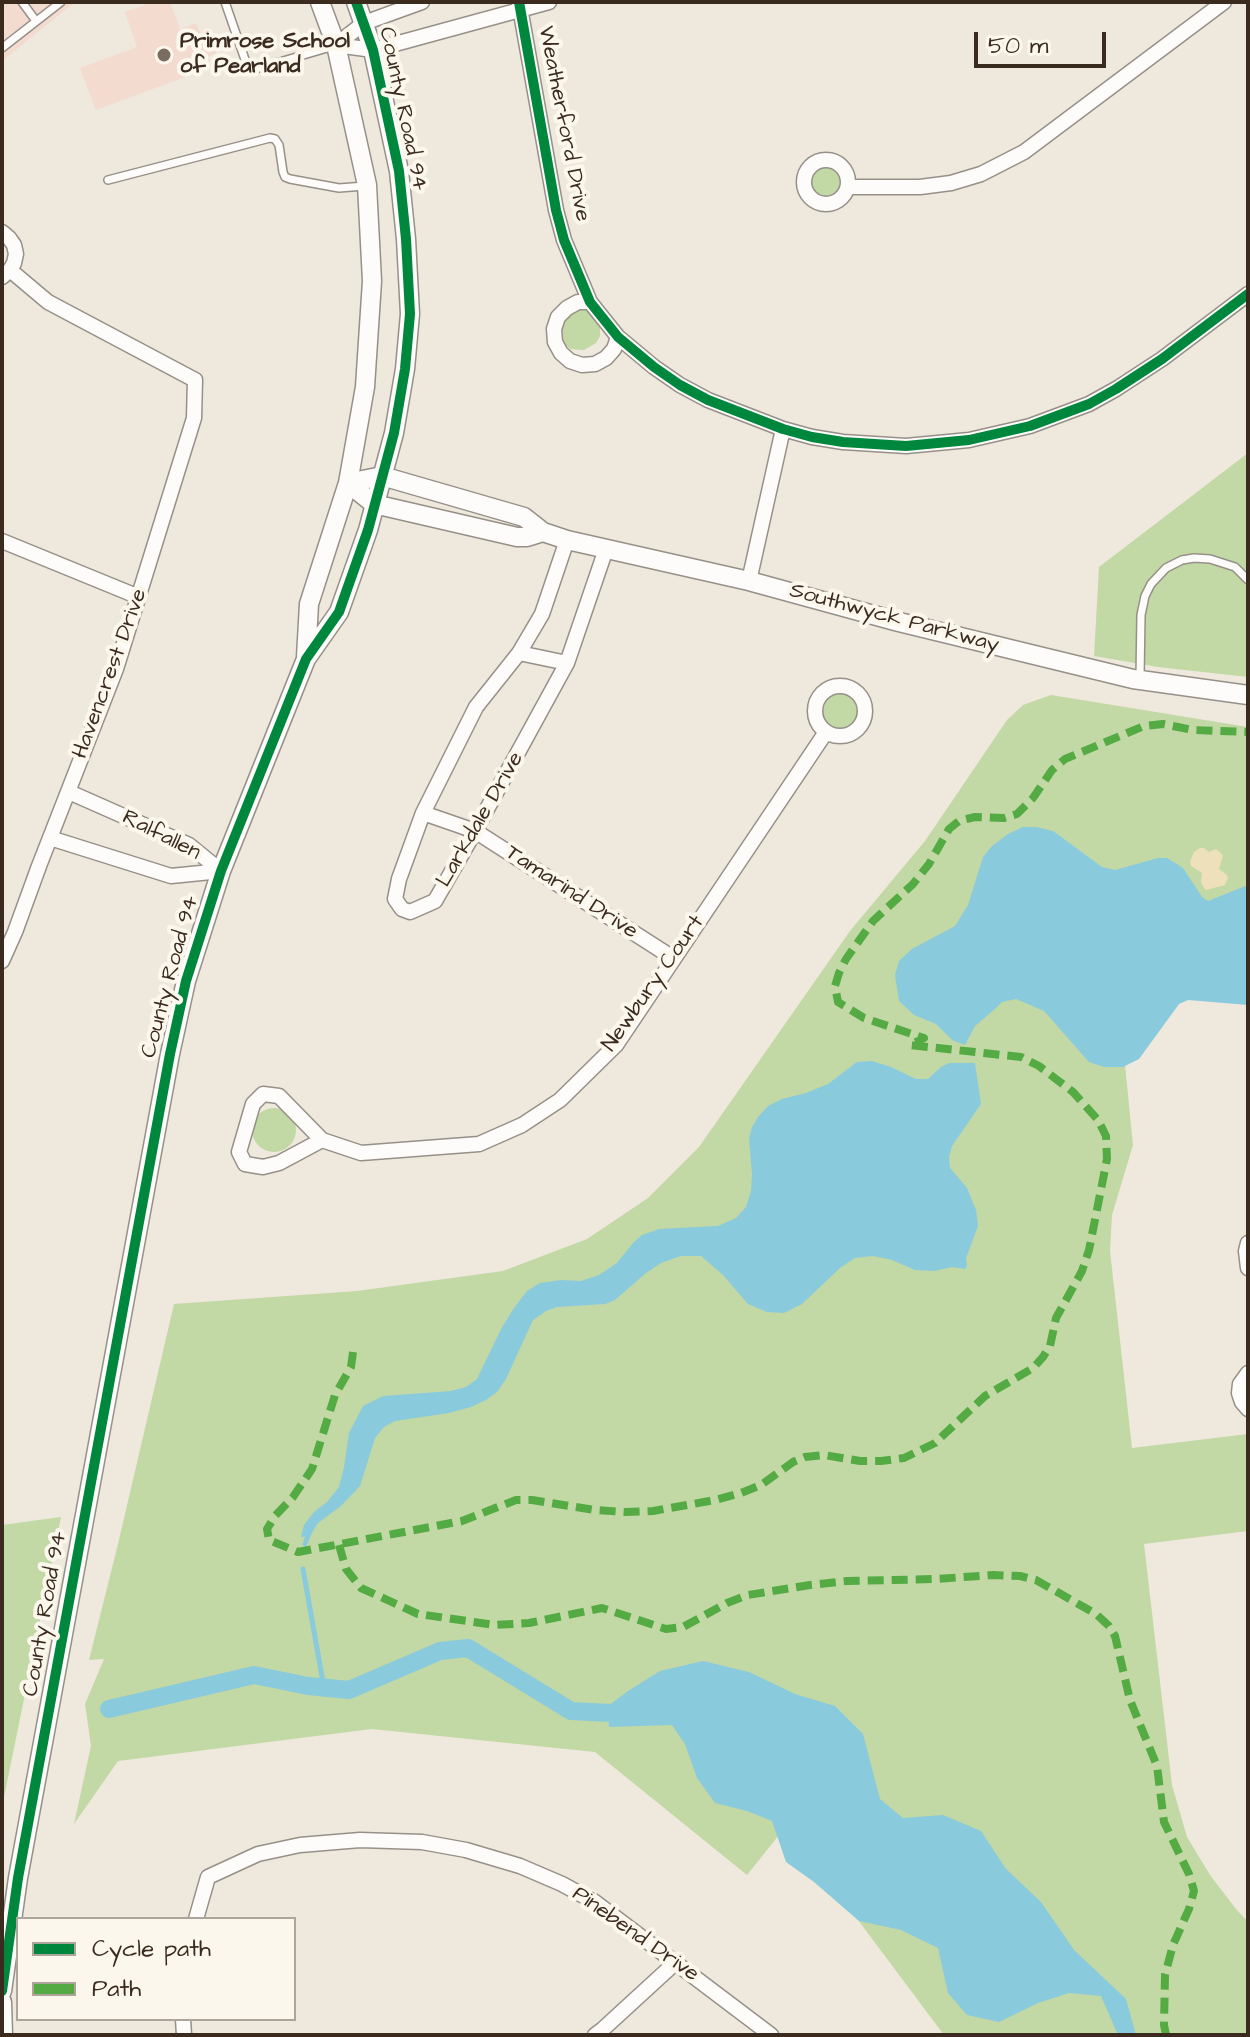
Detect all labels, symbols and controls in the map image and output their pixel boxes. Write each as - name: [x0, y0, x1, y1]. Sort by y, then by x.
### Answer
- scale bar: [978, 16, 1110, 66]
- street label: Weatherford Drive: [531, 24, 595, 224]
- street label: County Road 94: [372, 25, 432, 193]
- place label: Primrose School of Pearland: [180, 29, 350, 80]
- text: 50 m: [988, 29, 1048, 63]
- marker: Primrose School of Pearland: [155, 46, 173, 64]
- street label: Southwyck Parkway: [787, 578, 1001, 660]
- street label: Havencrest Drive: [68, 586, 154, 762]
- street label: Larkdale Drive: [432, 748, 530, 892]
- street label: Ralfallen: [117, 805, 205, 867]
- street label: Tamarind Drive: [500, 840, 642, 946]
- street label: County Road 94: [137, 893, 205, 1061]
- street label: Newbury Court: [597, 911, 711, 1057]
- street label: County Road 94: [19, 1530, 73, 1698]
- street label: Pinebend Drive: [567, 1882, 703, 1988]
- legend: [16, 1917, 296, 2021]
- text: Cycle path: [92, 1932, 211, 1966]
- text: Path: [92, 1972, 141, 2006]

